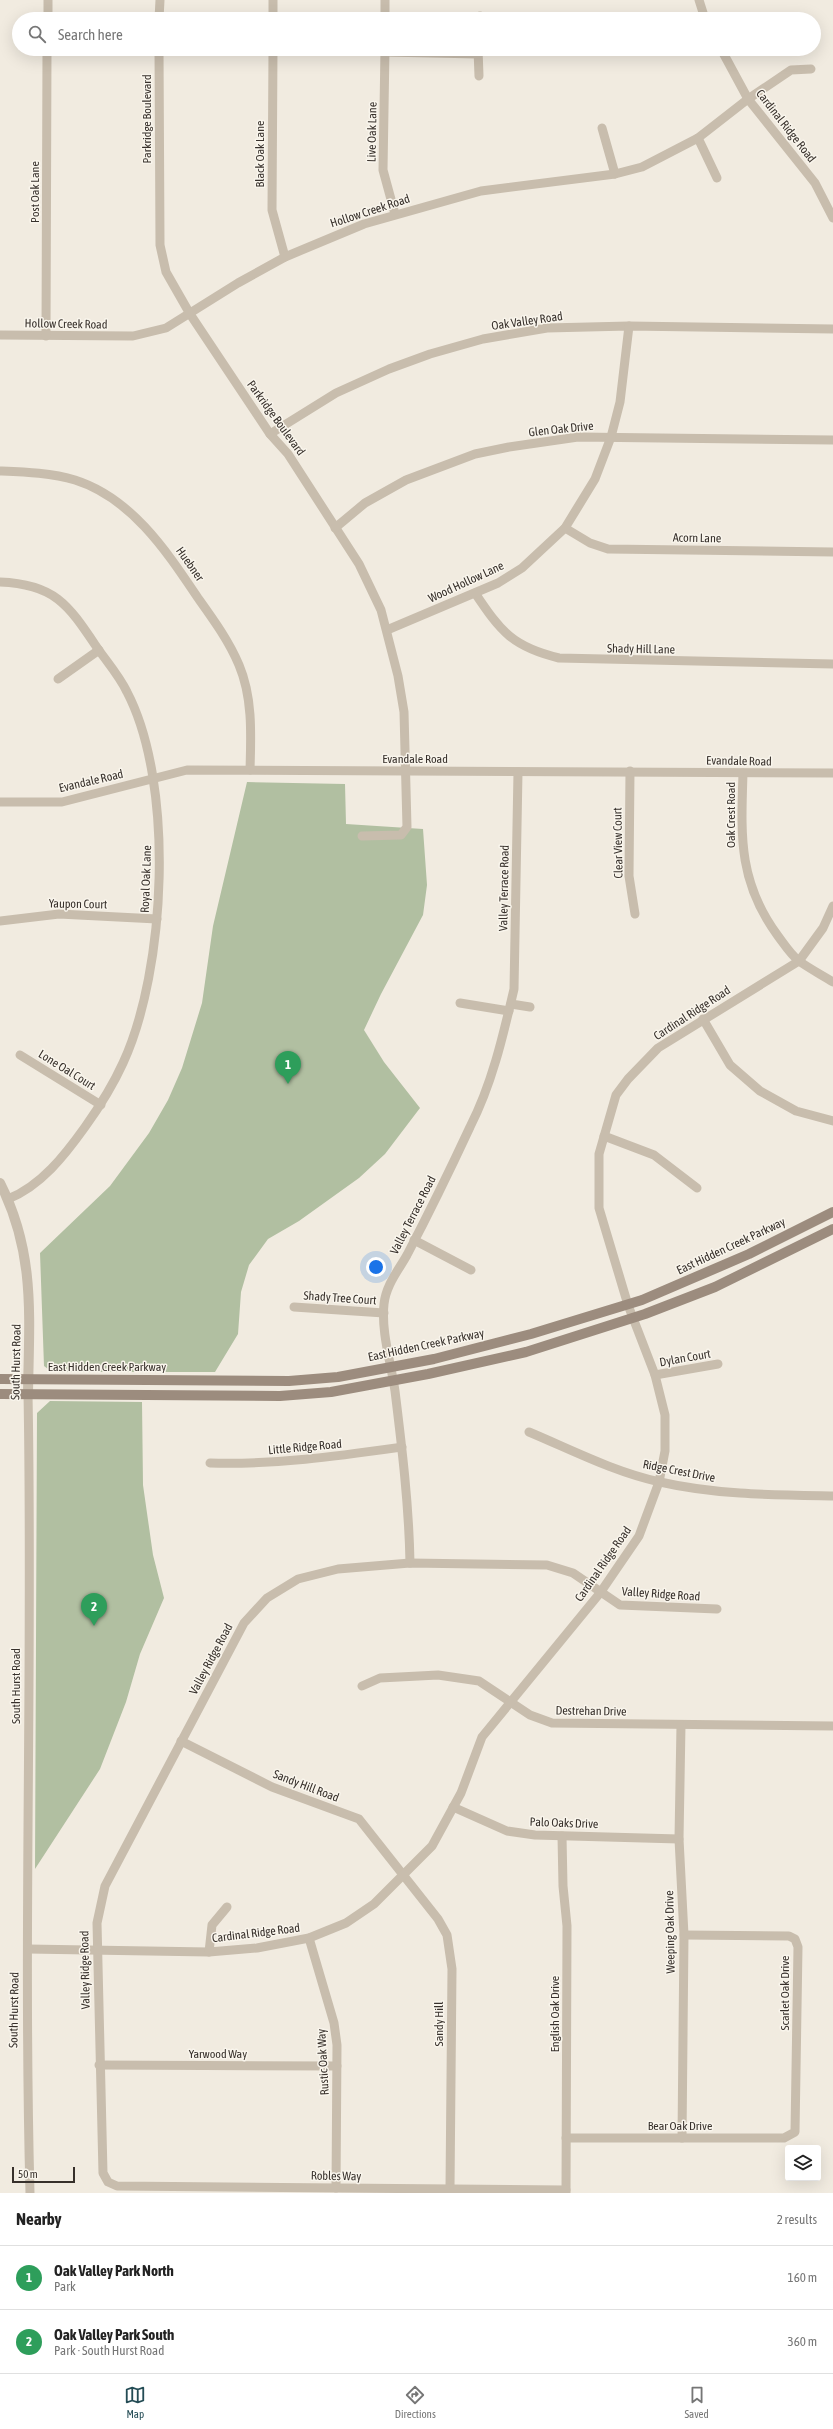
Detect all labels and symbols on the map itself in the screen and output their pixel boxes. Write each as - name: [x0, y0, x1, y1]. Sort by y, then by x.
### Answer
- street label: Parkridge Boulevard: [140, 74, 154, 164]
- street label: Cardinal Ridge Road: [753, 87, 819, 165]
- street label: Live Oak Lane: [364, 102, 380, 162]
- street label: Black Oak Lane: [253, 121, 267, 187]
- street label: Post Oak Lane: [28, 161, 42, 223]
- street label: Hollow Creek Road: [328, 192, 412, 230]
- street label: Oak Valley Road: [491, 309, 563, 333]
- street label: Hollow Creek Road: [24, 316, 108, 332]
- street label: Parkridge Boulevard: [244, 378, 308, 458]
- street label: Glen Oak Drive: [528, 419, 594, 439]
- street label: Acorn Lane: [673, 531, 721, 545]
- street label: Huebner: [173, 544, 207, 584]
- street label: Wood Hollow Lane: [426, 558, 506, 606]
- street label: Shady Hill Lane: [607, 641, 675, 657]
- street label: Evandale Road: [382, 752, 448, 766]
- street label: Evandale Road: [706, 753, 772, 769]
- street label: Evandale Road: [57, 767, 125, 795]
- street label: Oak Crest Road: [724, 782, 738, 848]
- street label: Clear View Court: [610, 807, 626, 879]
- street label: Royal Oak Lane: [138, 845, 154, 913]
- street label: Valley Terrace Road: [496, 845, 512, 931]
- street label: Yaupon Court: [49, 896, 108, 912]
- street label: Cardinal Ridge Road: [651, 983, 733, 1043]
- street label: Lone Oal Court: [36, 1047, 98, 1093]
- pin: 1: [275, 1051, 301, 1084]
- street label: Valley Terrace Road: [387, 1173, 439, 1257]
- street label: East Hidden Creek Parkway: [674, 1215, 788, 1277]
- your location: [366, 1257, 386, 1277]
- street label: Shady Tree Court: [303, 1288, 377, 1308]
- street label: South Hurst Road: [8, 1324, 24, 1400]
- street label: East Hidden Creek Parkway: [367, 1326, 485, 1364]
- street label: Dylan Court: [658, 1347, 712, 1369]
- street label: East Hidden Creek Parkway: [48, 1360, 166, 1374]
- street label: Little Ridge Road: [268, 1437, 342, 1457]
- street label: Ridge Crest Drive: [642, 1457, 716, 1485]
- street label: Cardinal Ridge Road: [572, 1524, 634, 1604]
- street label: Valley Ridge Road: [621, 1584, 701, 1604]
- pin: 2: [81, 1593, 107, 1626]
- street label: Valley Ridge Road: [186, 1621, 236, 1697]
- street label: South Hurst Road: [9, 1648, 23, 1724]
- street label: Destrehan Drive: [555, 1703, 627, 1719]
- street label: Sandy Hill Road: [271, 1767, 341, 1805]
- street label: Palo Oaks Drive: [529, 1815, 599, 1831]
- street label: Weeping Oak Drive: [662, 1890, 678, 1974]
- street label: Cardinal Ridge Road: [211, 1921, 301, 1945]
- street label: Valley Ridge Road: [77, 1931, 93, 2009]
- street label: Scarlet Oak Drive: [778, 1955, 792, 2031]
- street label: South Hurst Road: [6, 1972, 22, 2048]
- street label: English Oak Drive: [548, 1976, 562, 2052]
- street label: Sandy Hill: [432, 2001, 446, 2046]
- street label: Rustic Oak Way: [314, 2028, 332, 2096]
- street label: Yarwood Way: [189, 2047, 247, 2061]
- street label: Bear Oak Drive: [648, 2119, 712, 2133]
- scale bar: [12, 2165, 75, 2184]
- street label: Robles Way: [311, 2169, 361, 2183]

